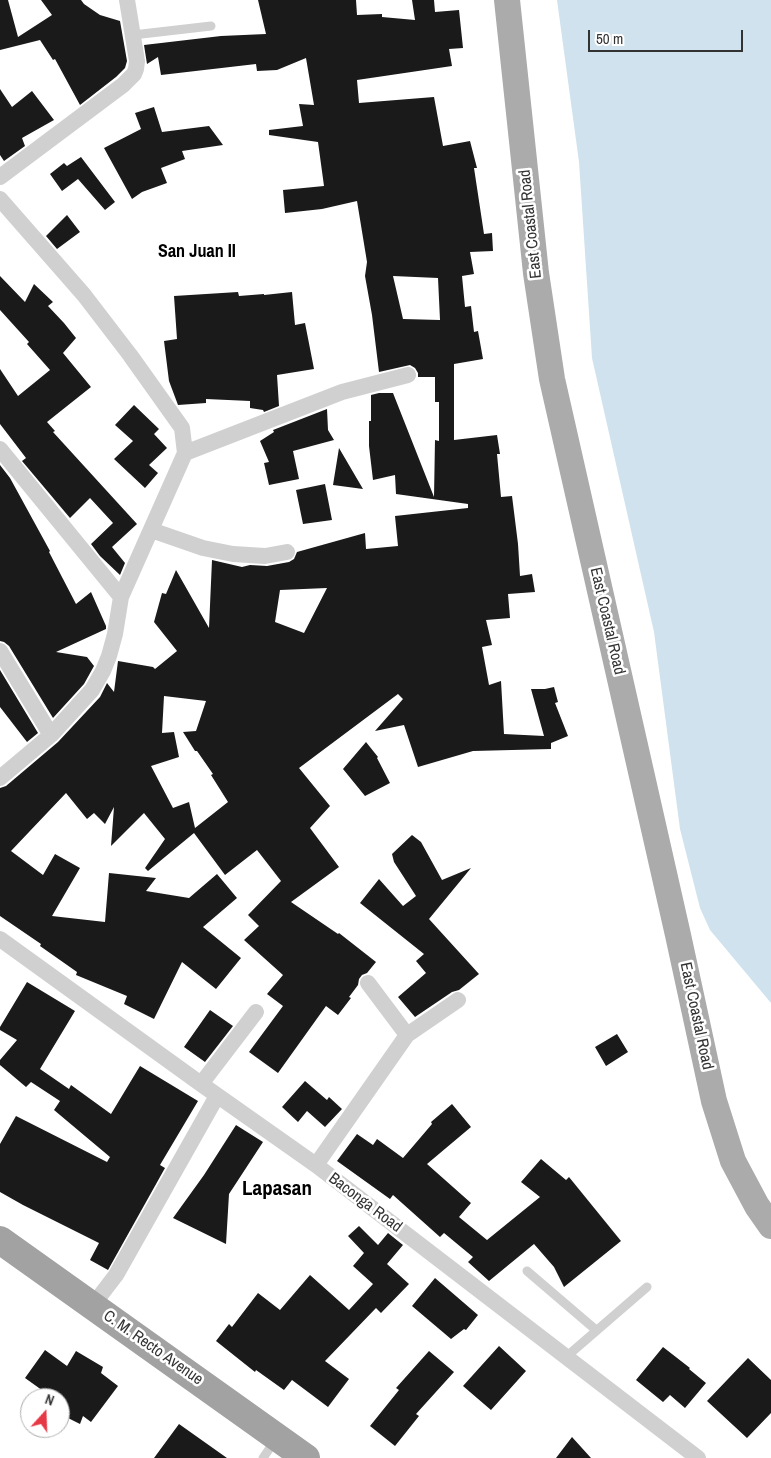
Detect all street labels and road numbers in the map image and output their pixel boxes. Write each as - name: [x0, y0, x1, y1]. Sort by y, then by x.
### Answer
- street label: East Coastal Road: [516, 169, 546, 279]
- street label: East Coastal Road: [585, 566, 629, 676]
- street label: East Coastal Road: [675, 961, 717, 1071]
- street label: Baconga Road: [325, 1169, 405, 1237]
- street label: C. M. Recto Avenue: [99, 1307, 207, 1389]

